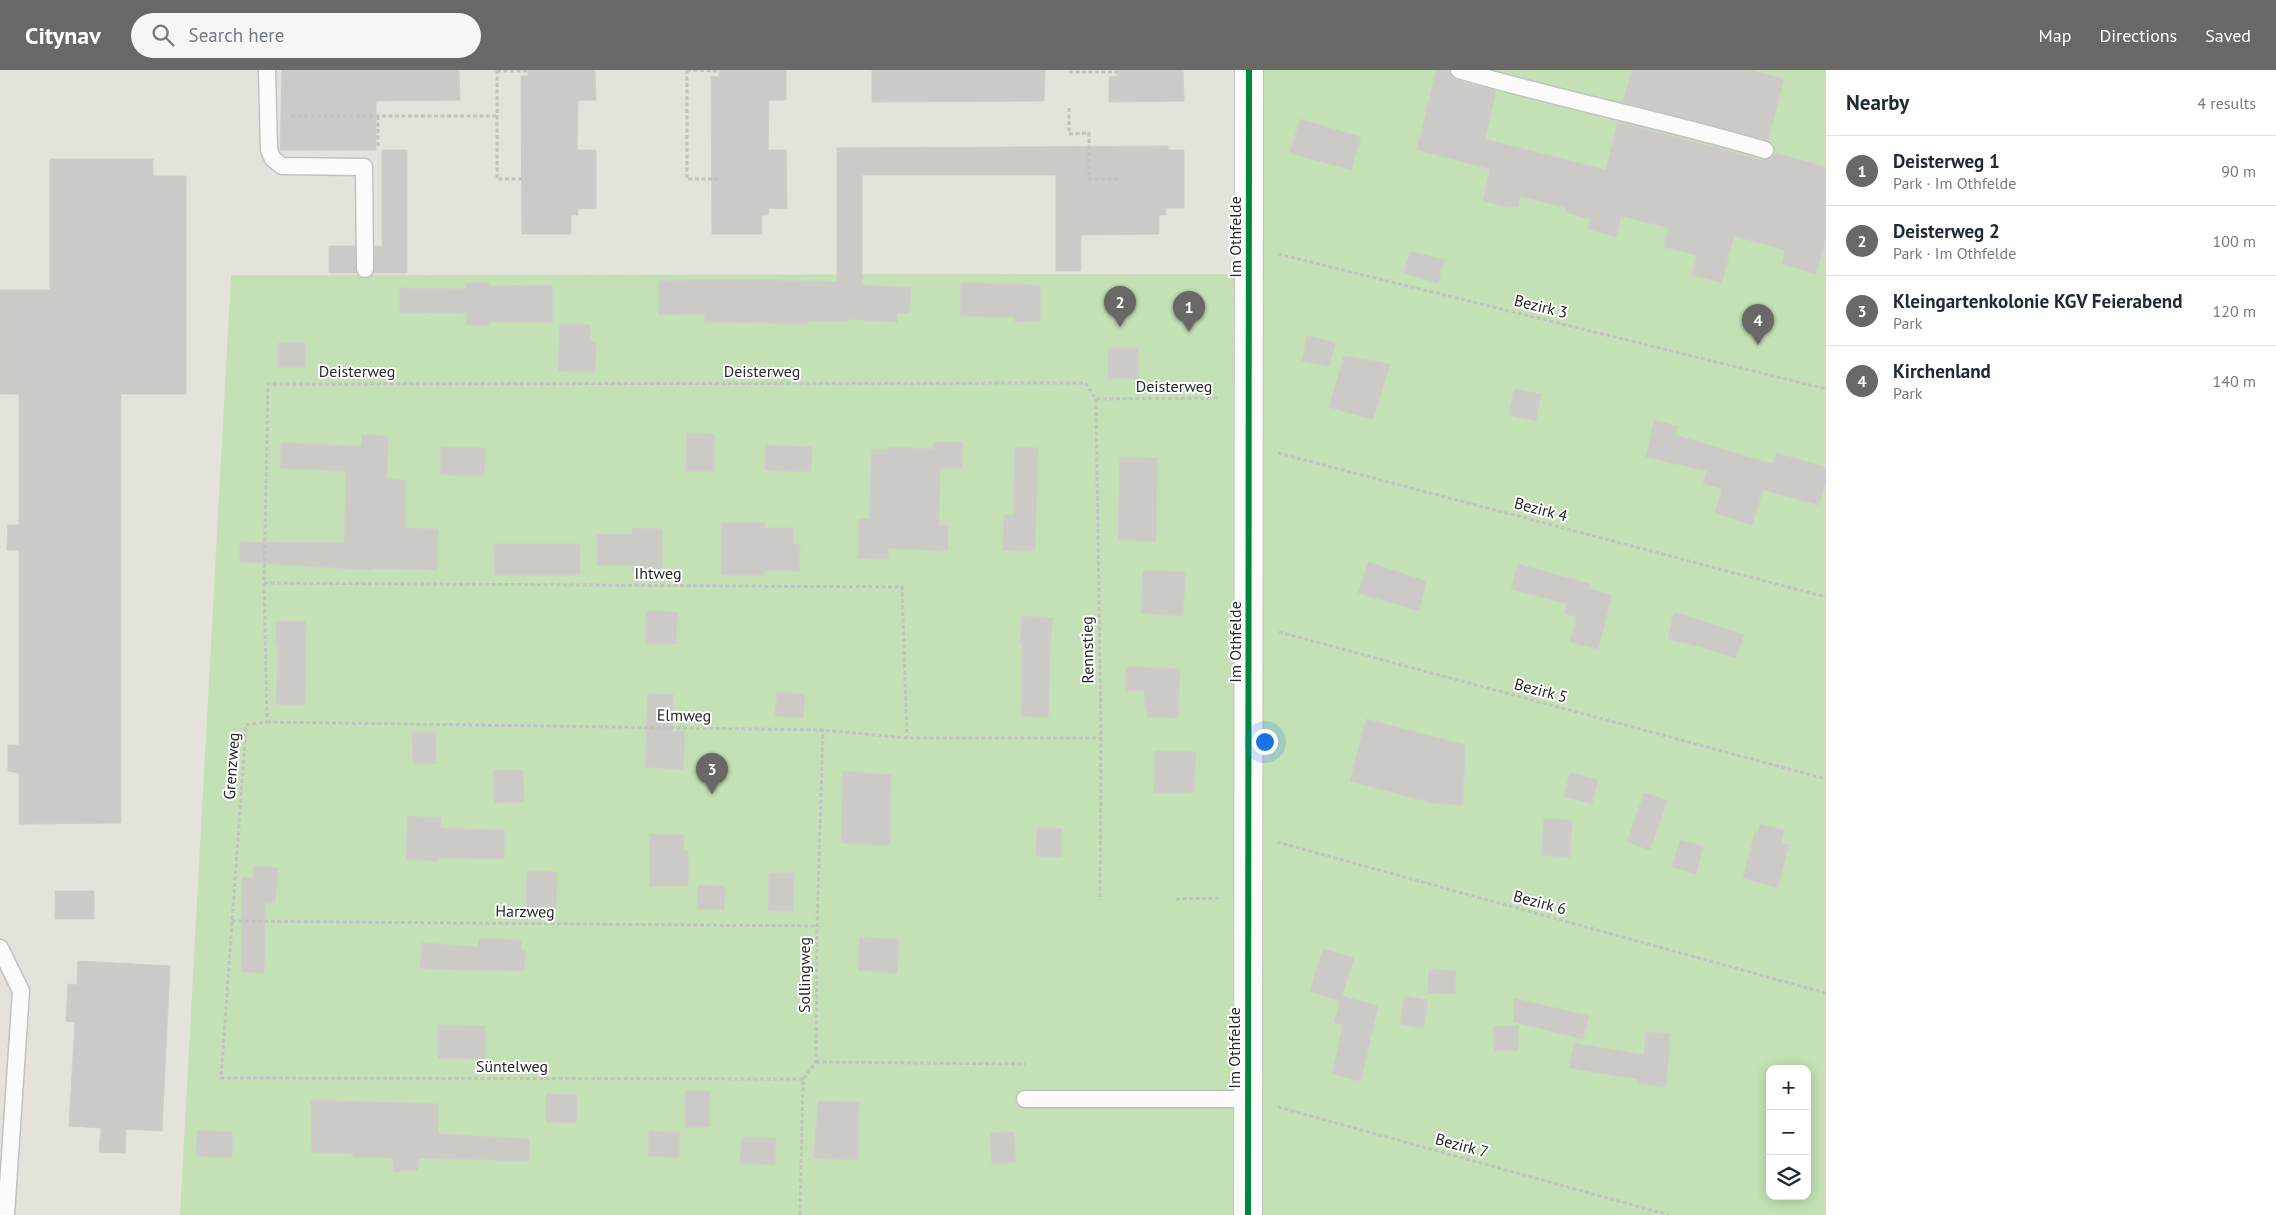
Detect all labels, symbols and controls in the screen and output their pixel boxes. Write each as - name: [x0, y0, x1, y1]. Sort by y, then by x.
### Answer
- search box: [131, 13, 481, 58]
- text: Citynav: [25, 20, 101, 51]
- icon: search: [149, 21, 177, 49]
- text: Search here: [189, 23, 284, 47]
- text: Map: [2039, 24, 2071, 47]
- text: Directions: [2099, 24, 2177, 47]
- text: Saved: [2205, 24, 2251, 47]
- text: Nearby: [1846, 89, 1909, 116]
- text: 4 results: [2197, 93, 2256, 113]
- text: Deisterweg 1: [1893, 149, 2000, 173]
- text: 1: [1857, 161, 1867, 181]
- text: 90 m: [2221, 161, 2256, 181]
- text: Park · Im Othfelde: [1893, 173, 2016, 193]
- street label: Im Othfelde: [1225, 196, 1245, 278]
- text: Deisterweg 2: [1893, 219, 2000, 243]
- text: 2: [1857, 231, 1867, 251]
- text: 100 m: [2213, 231, 2256, 251]
- text: Park · Im Othfelde: [1893, 243, 2016, 263]
- pin: 2: [1104, 286, 1136, 327]
- text: Kleingartenkolonie KGV Feierabend: [1893, 289, 2182, 313]
- street label: Bezirk 3: [1512, 290, 1570, 322]
- pin: 1: [1173, 291, 1205, 332]
- text: 3: [1857, 301, 1867, 321]
- text: 120 m: [2213, 301, 2256, 321]
- pin: 4: [1742, 304, 1774, 345]
- text: Park: [1893, 313, 1922, 333]
- text: Kirchenland: [1893, 359, 1991, 383]
- street label: Deisterweg: [319, 361, 395, 381]
- street label: Deisterweg: [724, 361, 800, 381]
- text: 4: [1857, 371, 1867, 391]
- text: 140 m: [2213, 371, 2256, 391]
- street label: Deisterweg: [1136, 376, 1212, 396]
- text: Park: [1893, 383, 1922, 403]
- street label: Bezirk 4: [1512, 492, 1570, 526]
- street label: Ihtweg: [635, 563, 681, 583]
- street label: Im Othfelde: [1225, 601, 1245, 683]
- street label: Rennstieg: [1076, 616, 1098, 684]
- street label: Bezirk 5: [1512, 673, 1570, 707]
- street label: Elmweg: [657, 705, 711, 725]
- your location: [1252, 729, 1278, 755]
- street label: Grenzweg: [219, 732, 243, 800]
- pin: 3: [696, 753, 728, 794]
- street label: Bezirk 6: [1511, 885, 1569, 919]
- street label: Harzweg: [495, 900, 555, 922]
- street label: Sollingweg: [794, 937, 814, 1013]
- street label: Im Othfelde: [1224, 1007, 1244, 1089]
- street label: Süntelweg: [476, 1056, 548, 1076]
- map controls: [1766, 1065, 1811, 1200]
- button: +: [1766, 1065, 1811, 1110]
- button: −: [1766, 1110, 1811, 1155]
- street label: Bezirk 7: [1433, 1128, 1491, 1162]
- button: layers: [1766, 1155, 1811, 1200]

